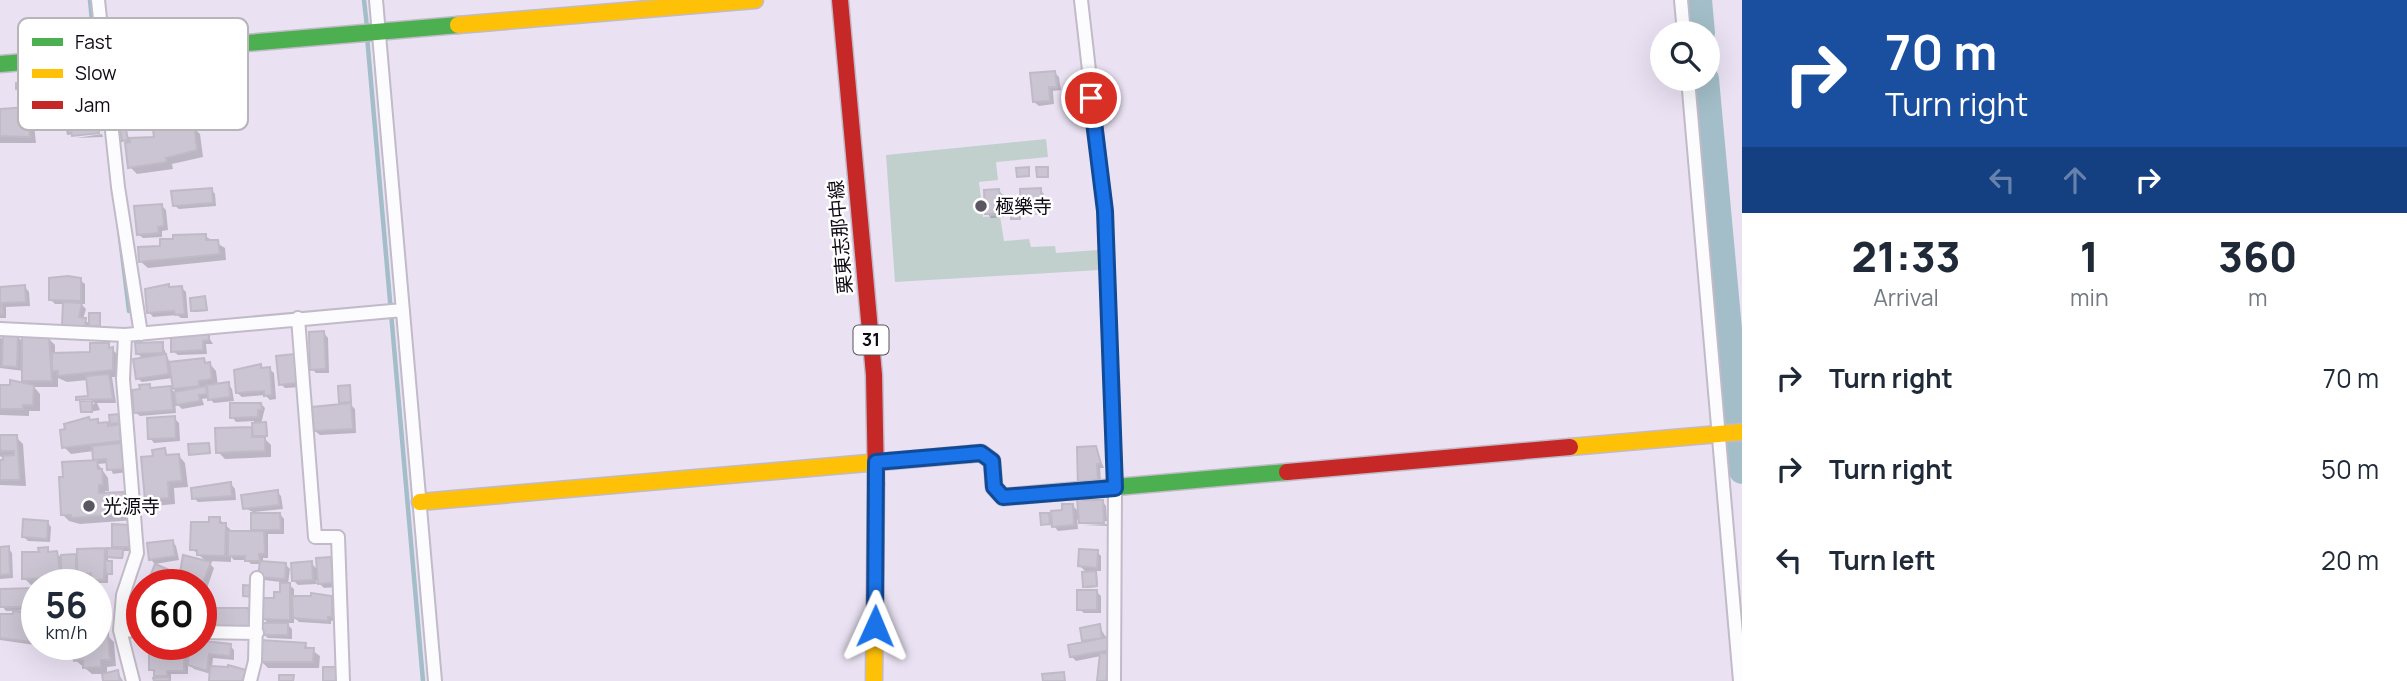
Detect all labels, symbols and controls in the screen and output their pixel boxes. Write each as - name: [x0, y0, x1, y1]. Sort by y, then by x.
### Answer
- legend: [18, 18, 248, 130]
- text: 70 m: [1885, 18, 1997, 85]
- map controls: [1650, 21, 1720, 91]
- button: search: [1650, 21, 1720, 91]
- icon: right: [1770, 28, 1861, 119]
- text: Fast: [75, 29, 112, 55]
- text: Slow: [75, 60, 117, 86]
- pin: [1061, 68, 1121, 128]
- icon: arrive: [1072, 79, 1110, 117]
- text: Turn right: [1885, 82, 2028, 126]
- text: Jam: [75, 92, 110, 118]
- icon: left: [1983, 161, 2021, 199]
- icon: ahead: [2056, 161, 2094, 199]
- icon: right: [2129, 161, 2167, 199]
- street label: 栗東志那中線: [822, 179, 858, 295]
- place label: 極樂寺: [995, 193, 1052, 219]
- marker: 極樂寺: [973, 198, 989, 214]
- text: 21:33: [1852, 227, 1961, 285]
- text: 1: [2080, 227, 2099, 285]
- text: 360: [2218, 227, 2297, 285]
- text: Arrival: [1873, 281, 1939, 313]
- text: min: [2070, 281, 2109, 313]
- text: m: [2248, 281, 2268, 313]
- road number: 31: [854, 326, 888, 354]
- icon: right: [1770, 359, 1808, 397]
- text: Turn right: [1829, 360, 1953, 396]
- text: 70 m: [2323, 360, 2379, 396]
- icon: right: [1770, 450, 1808, 488]
- text: Turn right: [1829, 451, 1953, 487]
- text: 50 m: [2321, 451, 2379, 487]
- place label: 光源寺: [103, 493, 160, 519]
- marker: 光源寺: [81, 498, 97, 514]
- icon: left: [1770, 541, 1808, 579]
- text: Turn left: [1829, 542, 1936, 578]
- text: 20 m: [2321, 542, 2379, 578]
- speed limit sign: 60: [126, 569, 217, 660]
- text: 56: [45, 581, 88, 629]
- position arrow: [838, 589, 912, 663]
- text: km/h: [46, 620, 87, 644]

